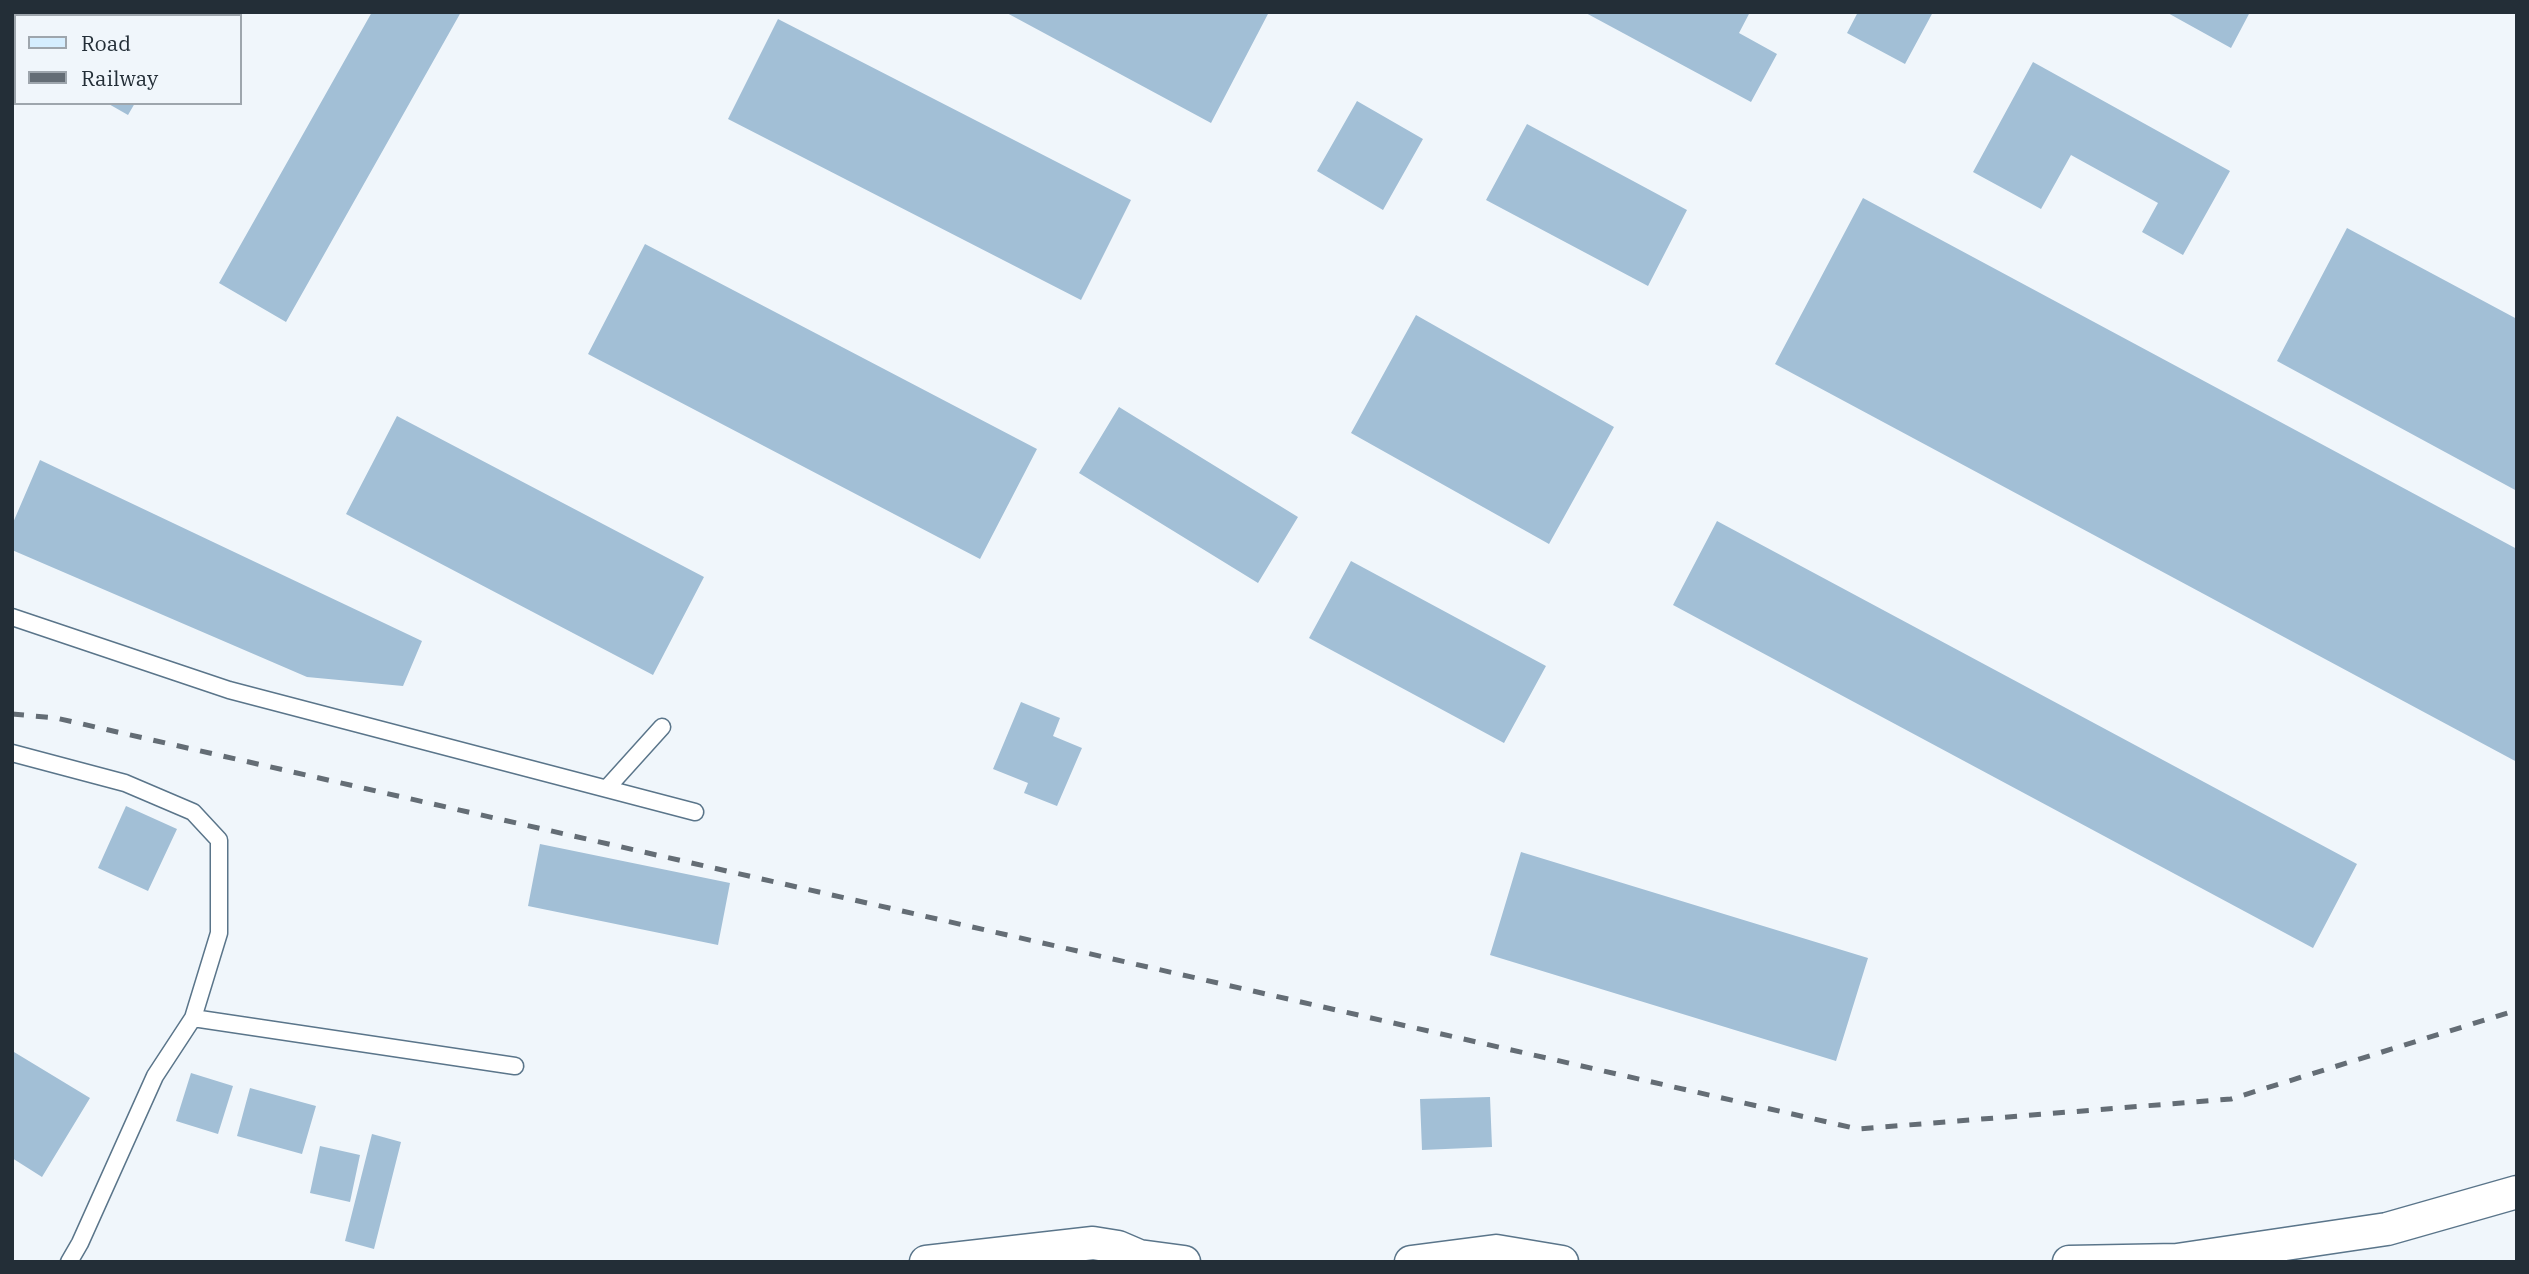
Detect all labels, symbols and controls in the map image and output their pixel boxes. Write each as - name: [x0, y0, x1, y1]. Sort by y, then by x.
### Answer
- legend: [14, 14, 242, 105]
- text: Road: [81, 29, 131, 57]
- text: Railway: [81, 64, 158, 92]

